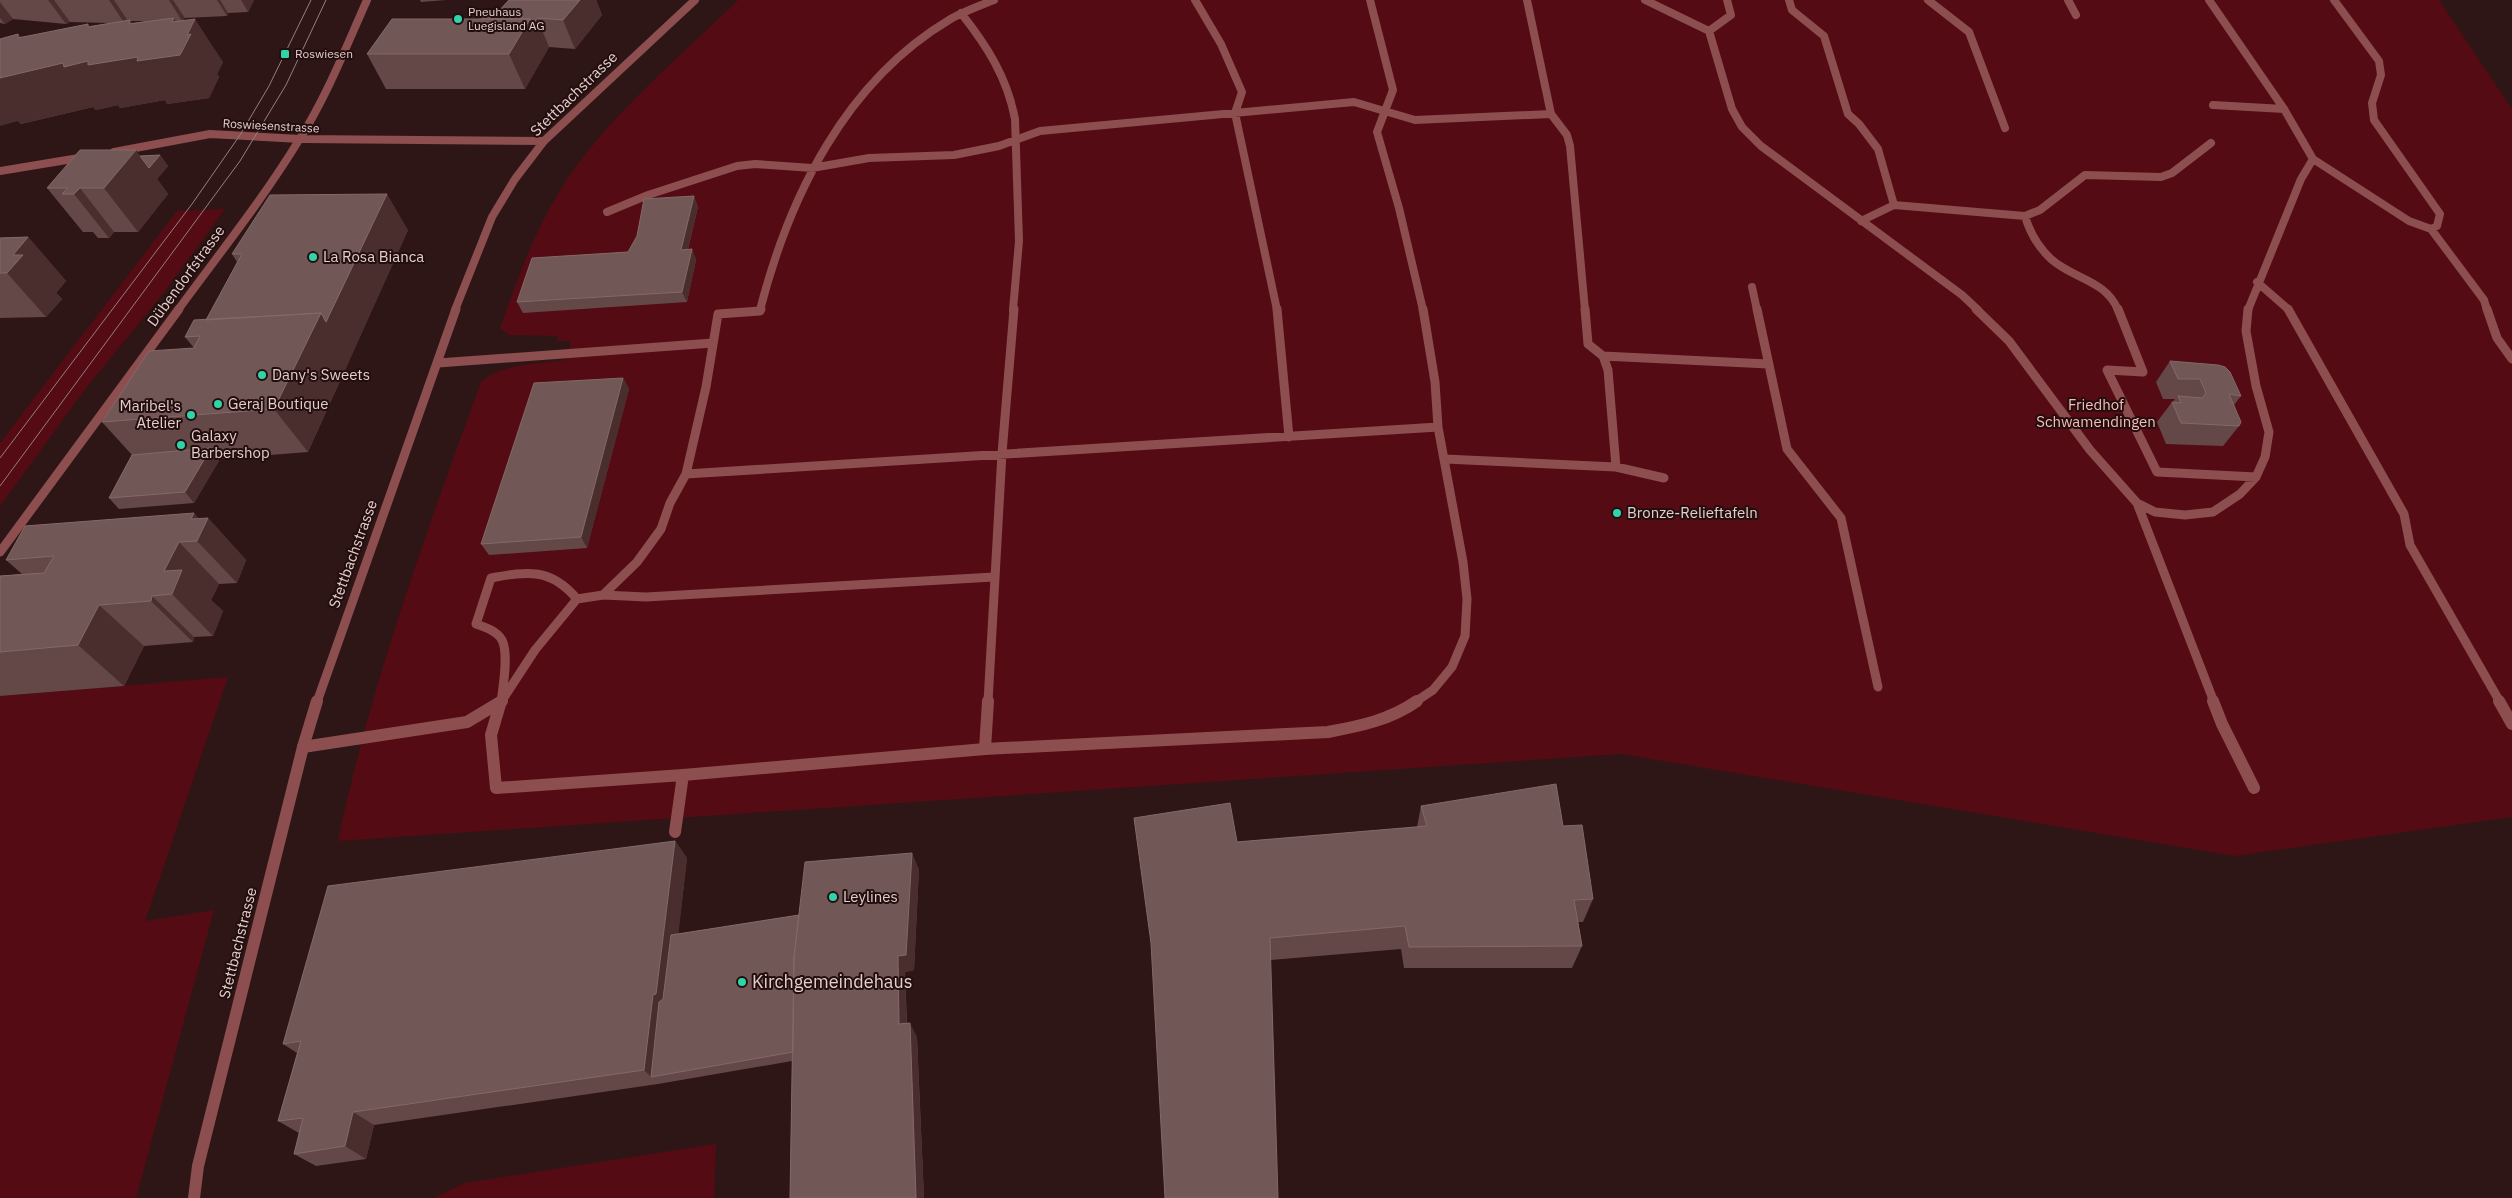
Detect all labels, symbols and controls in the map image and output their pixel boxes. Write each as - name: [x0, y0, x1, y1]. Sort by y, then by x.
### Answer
- place label: Pneuhaus Luegisland AG: [468, 4, 545, 33]
- marker: Pneuhaus Luegisland AG: [452, 13, 464, 25]
- place label: Roswiesen: [295, 46, 353, 61]
- street label: Stettbachstrasse: [526, 47, 621, 140]
- marker: Roswiesen: [279, 48, 291, 60]
- street label: Roswiesenstrasse: [222, 115, 320, 136]
- street label: Dübendorfstrasse: [143, 221, 229, 330]
- place label: La Rosa Bianca: [323, 247, 424, 266]
- marker: La Rosa Bianca: [307, 251, 319, 263]
- place label: Dany's Sweets: [272, 365, 370, 384]
- marker: Dany's Sweets: [256, 369, 268, 381]
- place label: Geraj Boutique: [228, 394, 329, 413]
- park label: Friedhof Schwamendingen: [2036, 395, 2156, 431]
- place label: Maribel's Atelier: [120, 396, 181, 432]
- marker: Geraj Boutique: [212, 398, 224, 410]
- marker: Maribel's Atelier: [185, 409, 197, 421]
- place label: Galaxy Barbershop: [191, 426, 270, 462]
- marker: Galaxy Barbershop: [175, 439, 187, 451]
- street label: Stettbachstrasse: [324, 497, 381, 611]
- place label: Bronze-Relieftafeln: [1627, 503, 1758, 522]
- marker: Bronze-Relieftafeln: [1611, 507, 1623, 519]
- street label: Stettbachstrasse: [215, 885, 261, 1000]
- place label: Leylines: [843, 887, 898, 906]
- marker: Leylines: [827, 891, 839, 903]
- place label: Kirchgemeindehaus: [752, 970, 912, 993]
- marker: Kirchgemeindehaus: [736, 976, 748, 988]

